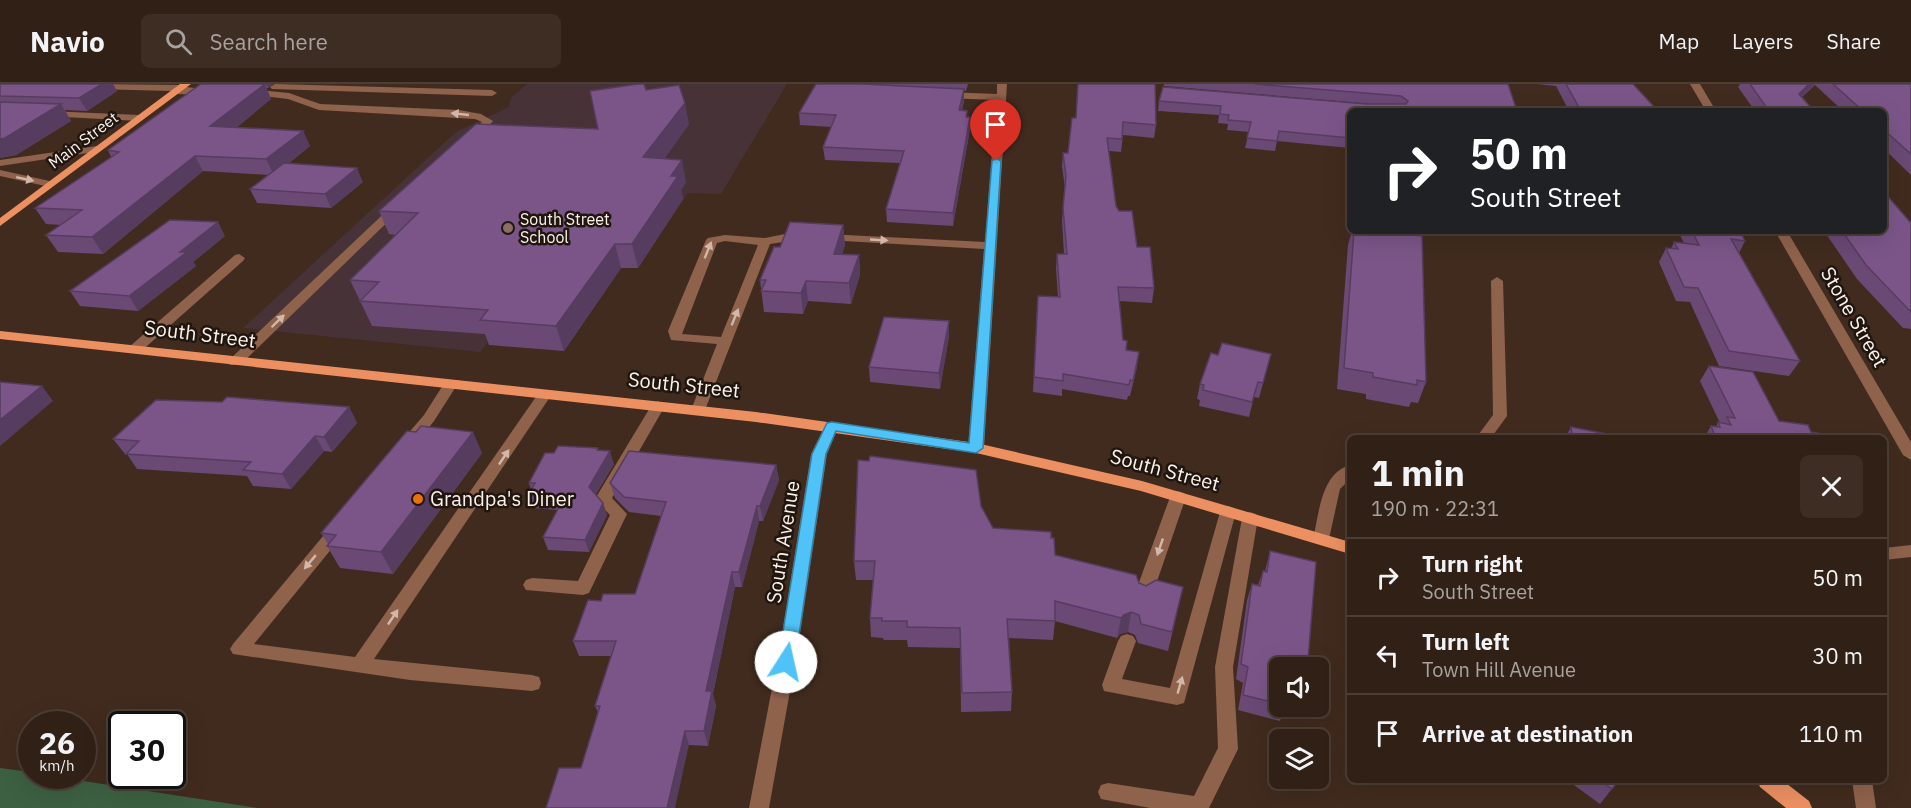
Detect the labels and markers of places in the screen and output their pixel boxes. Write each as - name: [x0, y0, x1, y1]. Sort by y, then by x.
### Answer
- pin: [970, 99, 1021, 161]
- place label: South Street School: [520, 209, 610, 247]
- marker: South Street School: [501, 221, 515, 235]
- place label: Grandpa's Diner: [430, 485, 574, 512]
- marker: Grandpa's Diner: [411, 492, 425, 506]

